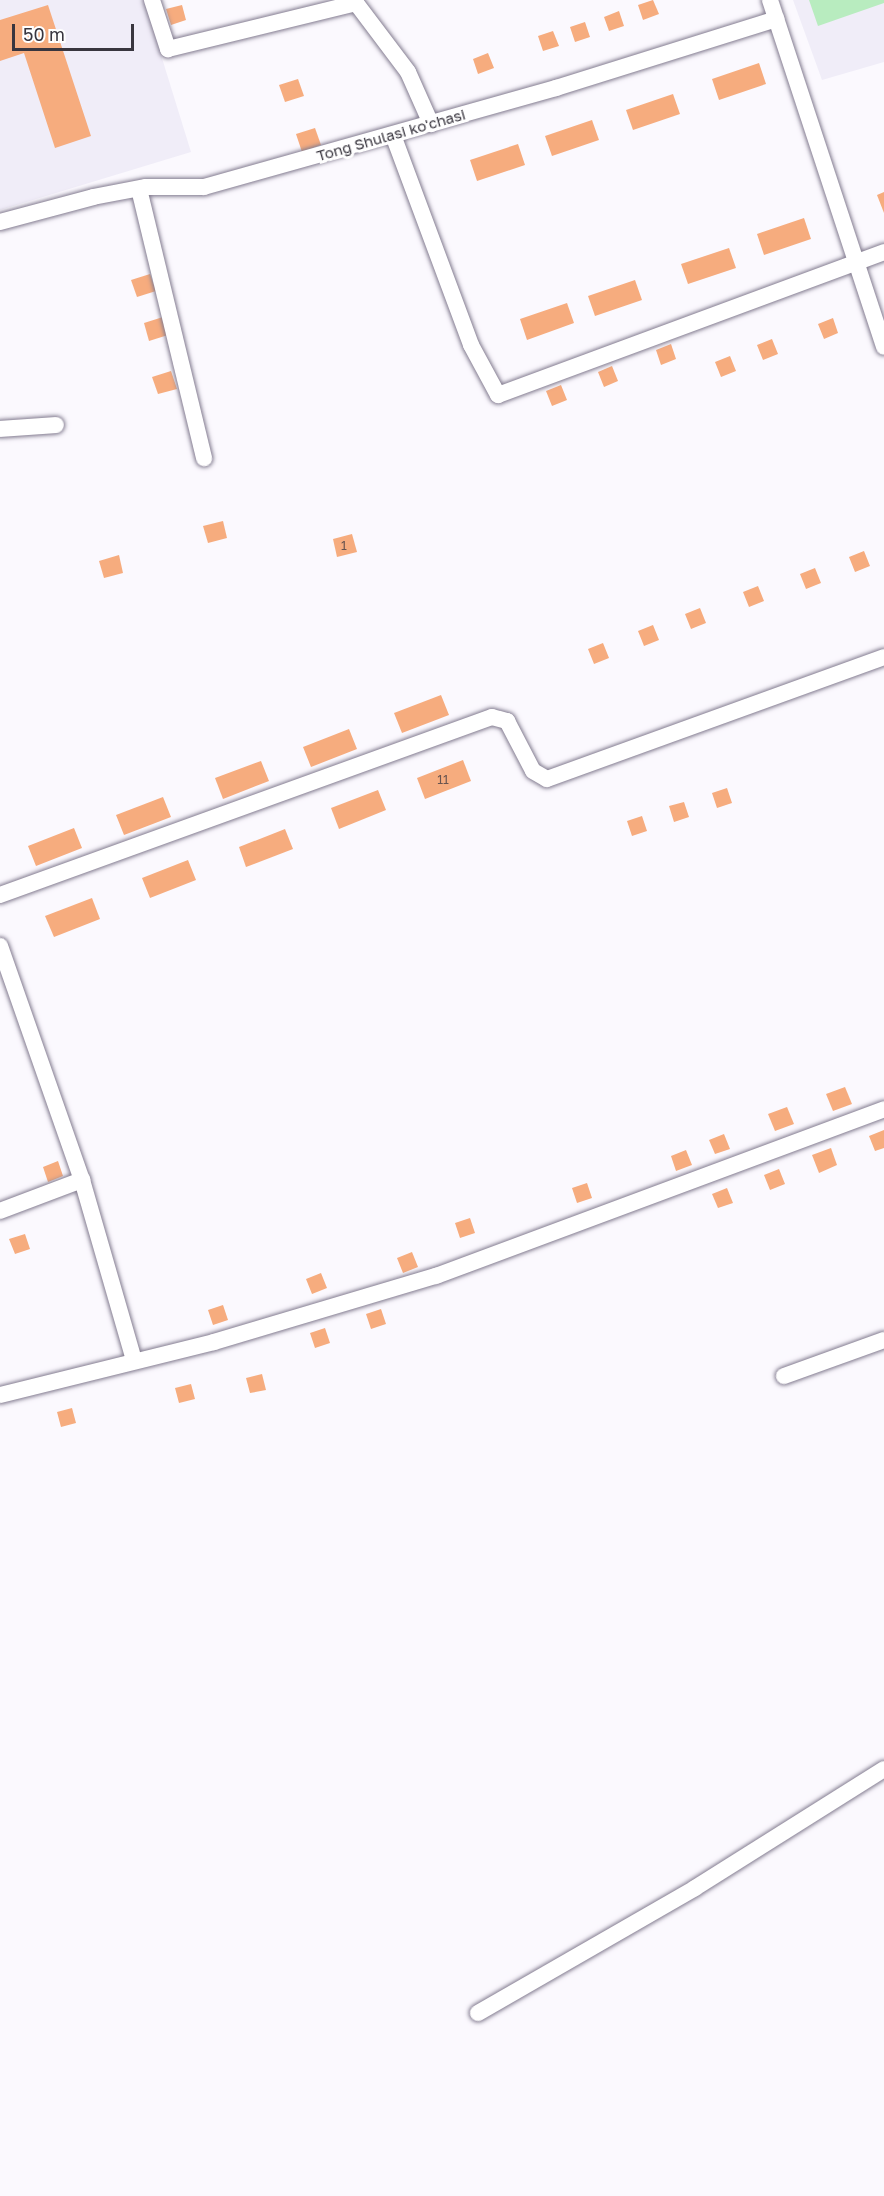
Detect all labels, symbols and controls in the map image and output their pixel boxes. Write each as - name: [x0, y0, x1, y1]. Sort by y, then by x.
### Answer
- scale bar: [15, 12, 136, 50]
- text: 50 m: [23, 23, 65, 45]
- street label: Tong Shulasi ko'chasi: [314, 105, 468, 165]
- house number: 1: [341, 539, 347, 553]
- house number: 11: [437, 773, 449, 787]

